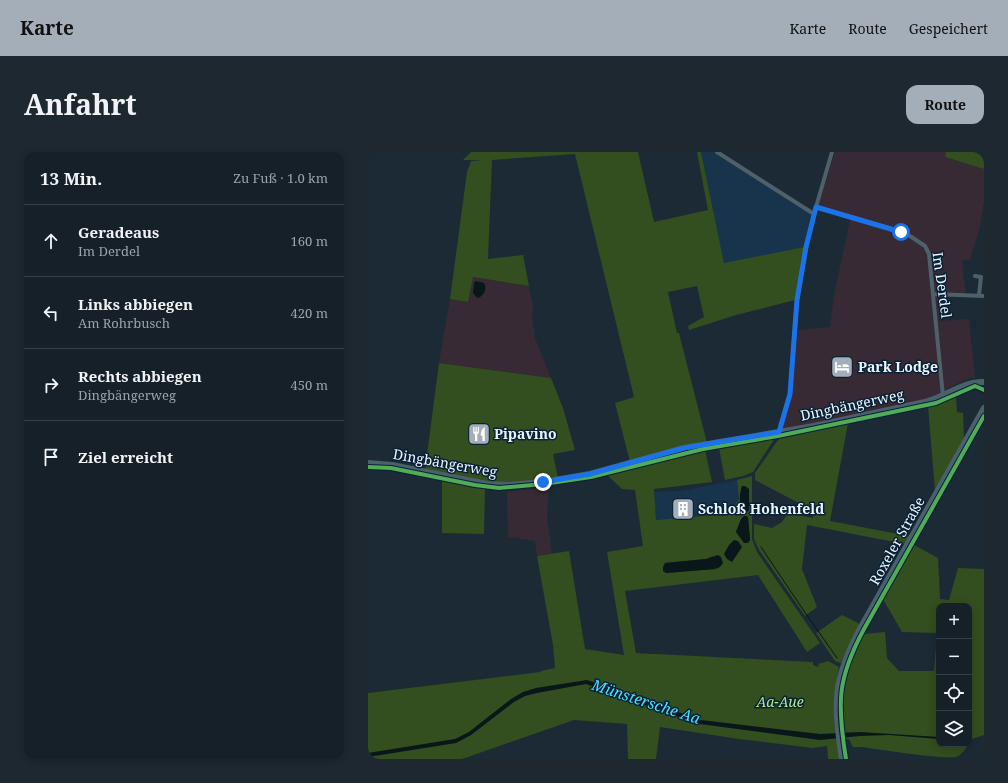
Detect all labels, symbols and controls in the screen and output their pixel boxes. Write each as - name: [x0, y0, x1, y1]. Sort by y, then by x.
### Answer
- text: Karte: [20, 15, 74, 41]
- text: Karte: [790, 19, 826, 38]
- text: Route: [848, 19, 887, 38]
- text: Gespeichert: [909, 19, 988, 38]
- text: Anfahrt: [24, 85, 137, 123]
- button: Route: [906, 85, 984, 124]
- text: 13 Min.: [40, 167, 102, 190]
- text: Zu Fuß · 1.0 km: [233, 169, 328, 187]
- text: Geradeaus: [78, 222, 159, 242]
- route start: [892, 223, 910, 241]
- icon: ahead: [40, 230, 62, 252]
- text: 160 m: [291, 232, 328, 250]
- text: Im Derdel: [78, 242, 140, 260]
- street label: Im Derdel: [928, 251, 957, 320]
- text: Links abbiegen: [78, 294, 193, 314]
- icon: left: [40, 302, 62, 324]
- text: 420 m: [291, 304, 328, 322]
- text: Am Rohrbusch: [78, 314, 170, 332]
- hotel icon: Park Lodge: [829, 354, 855, 380]
- place label: Park Lodge: [858, 357, 938, 376]
- text: Rechts abbiegen: [78, 366, 202, 386]
- icon: right: [40, 374, 62, 396]
- text: 450 m: [291, 376, 328, 394]
- street label: Dingbängerweg: [798, 384, 906, 425]
- text: Dingbängerweg: [78, 386, 176, 404]
- restaurant icon: Pipavino: [466, 421, 492, 447]
- place label: Pipavino: [494, 424, 557, 443]
- street label: Dingbängerweg: [392, 444, 499, 481]
- icon: arrive: [40, 446, 62, 468]
- text: Ziel erreicht: [78, 447, 173, 467]
- route end: [534, 473, 552, 491]
- street label: Roxeler Straße: [864, 493, 929, 588]
- building icon: Schloß Hohenfeld: [670, 496, 696, 522]
- place label: Schloß Hohenfeld: [698, 499, 824, 518]
- map controls: [936, 603, 972, 747]
- button: +: [936, 603, 972, 639]
- button: −: [936, 639, 972, 675]
- water label: Münstersche Aa: [589, 674, 703, 728]
- button: locate: [936, 675, 972, 711]
- park label: Aa-Aue: [755, 692, 804, 711]
- button: layers: [936, 711, 972, 747]

